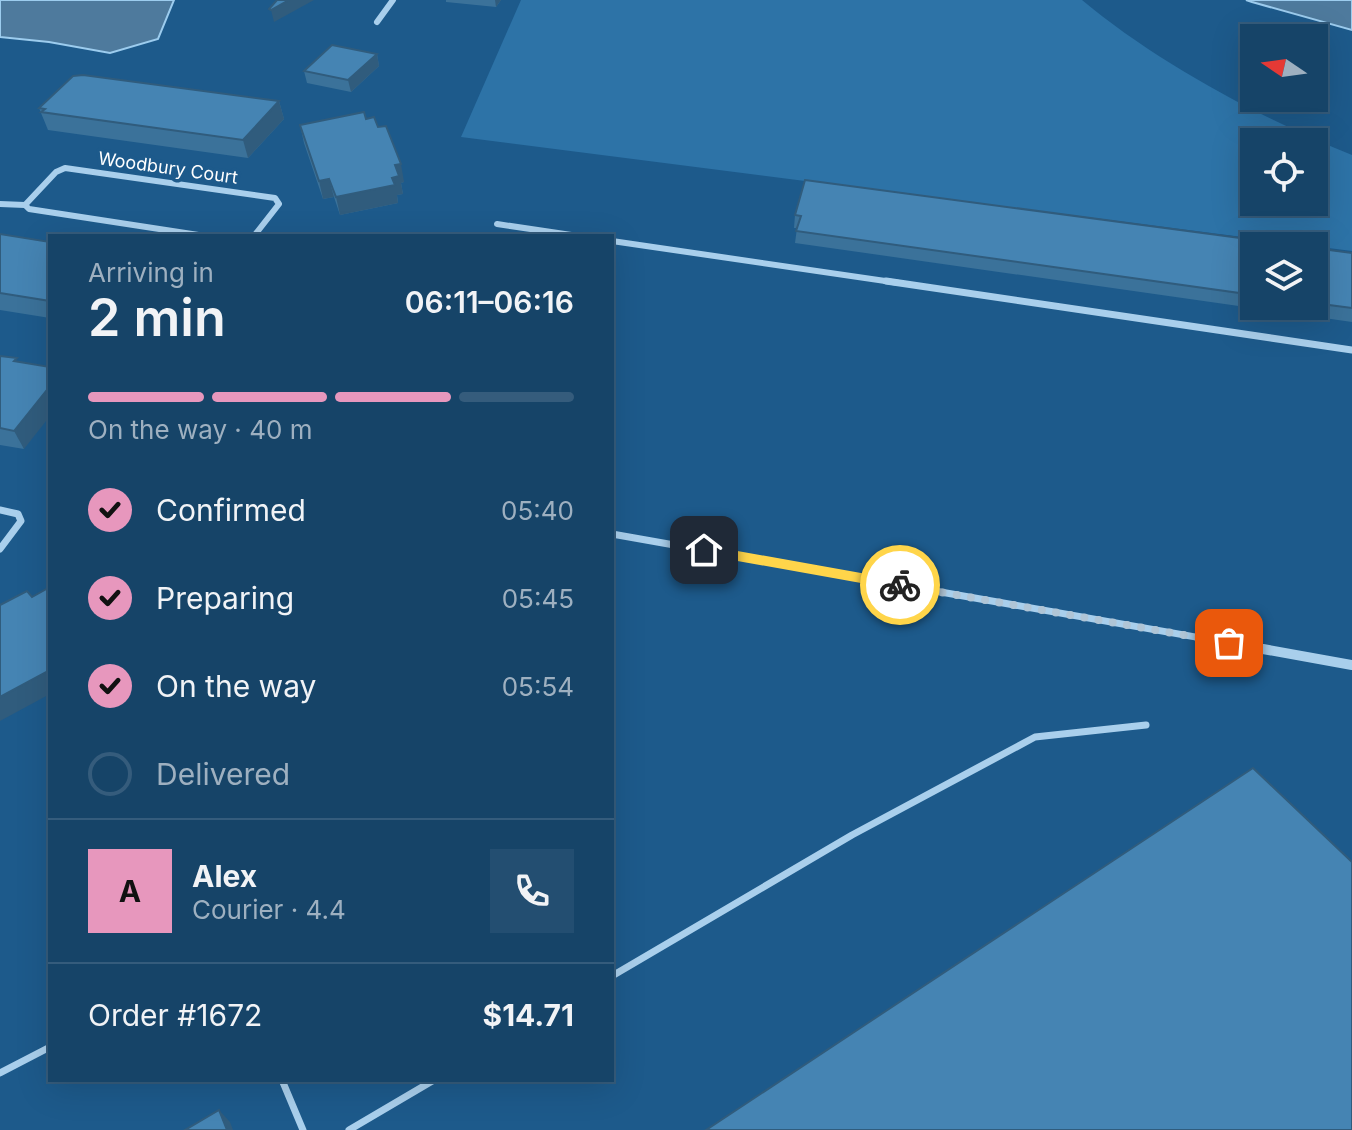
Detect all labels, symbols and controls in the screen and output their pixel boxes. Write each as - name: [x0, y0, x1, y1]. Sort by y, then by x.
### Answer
- north arrow: [1240, 24, 1328, 112]
- map controls: [1240, 24, 1328, 320]
- button: locate: [1240, 128, 1328, 216]
- street label: Woodbury Court: [97, 147, 239, 188]
- button: layers: [1240, 232, 1328, 320]
- text: Arriving in: [88, 257, 214, 288]
- text: 06:11–06:16: [405, 284, 574, 320]
- text: 2 min: [88, 286, 226, 349]
- text: On the way · 40 m: [88, 414, 312, 445]
- icon: check: [88, 488, 132, 532]
- text: Confirmed: [156, 492, 306, 528]
- text: 05:40: [501, 495, 574, 526]
- pin: [670, 516, 738, 584]
- icon: home: [682, 528, 726, 572]
- courier: [860, 545, 940, 625]
- icon: bike: [878, 563, 922, 607]
- icon: check: [88, 576, 132, 620]
- text: Preparing: [156, 580, 294, 616]
- text: 05:45: [502, 583, 574, 614]
- pin: [1195, 609, 1263, 677]
- icon: bag: [1207, 621, 1251, 665]
- icon: check: [88, 664, 132, 708]
- text: On the way: [156, 668, 316, 704]
- text: 05:54: [502, 671, 574, 702]
- text: Delivered: [156, 756, 290, 792]
- button: phone: [490, 849, 574, 933]
- text: Alex: [192, 858, 257, 894]
- text: A: [119, 873, 141, 909]
- text: Courier · 4.4: [192, 894, 346, 925]
- text: Order #1672: [88, 997, 262, 1033]
- text: $14.71: [483, 997, 574, 1033]

